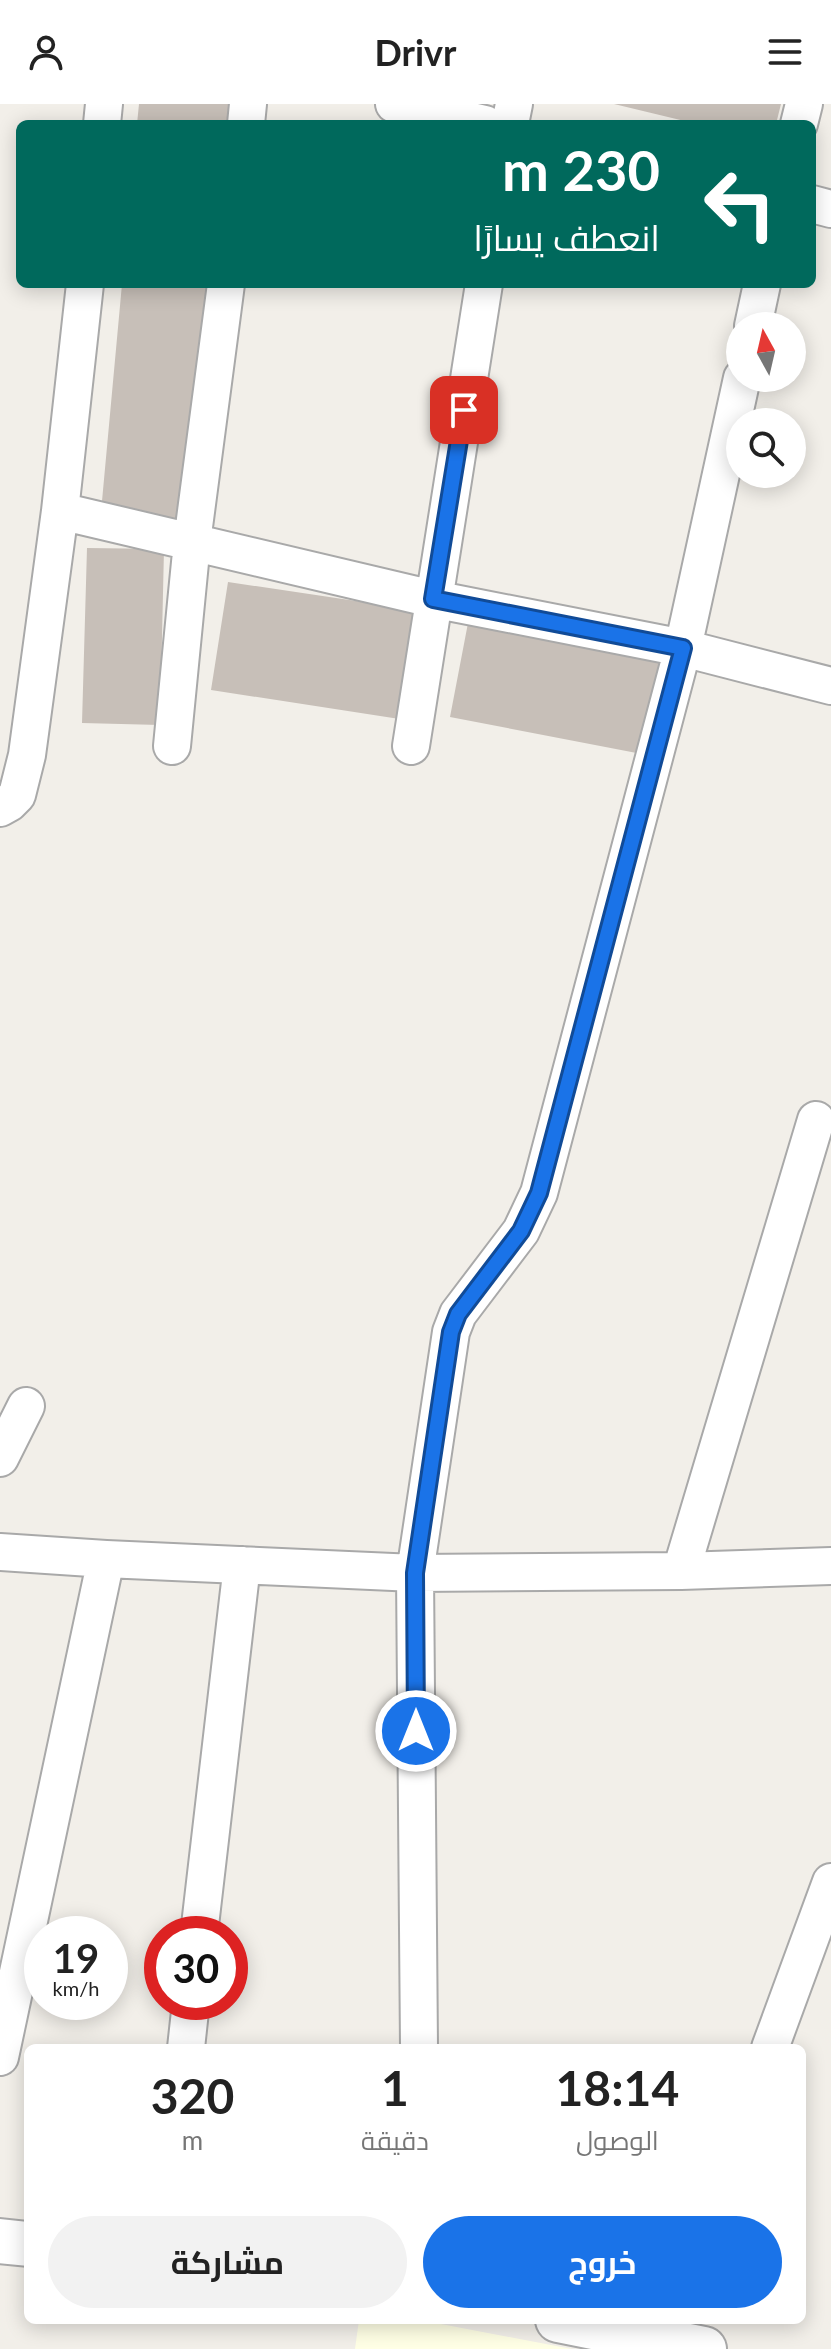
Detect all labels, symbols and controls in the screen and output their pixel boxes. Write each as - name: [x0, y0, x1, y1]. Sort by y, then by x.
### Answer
- icon: person: [24, 30, 68, 74]
- text: Drivr: [374, 30, 457, 74]
- icon: menu: [763, 30, 807, 74]
- text: 230 m: [502, 136, 660, 203]
- icon: left: [688, 152, 792, 256]
- text: انعطف يسارًا: [473, 215, 660, 259]
- north arrow: [726, 312, 806, 392]
- map controls: [726, 312, 806, 488]
- pin: [430, 376, 498, 444]
- icon: arrive: [442, 388, 486, 432]
- button: search: [726, 408, 806, 488]
- position arrow: [374, 1689, 458, 1773]
- speed limit sign: 30: [144, 1916, 248, 2020]
- text: 19: [53, 1934, 99, 1982]
- text: km/h: [53, 1976, 99, 2000]
- text: 1: [381, 2059, 409, 2116]
- text: 18:14: [556, 2059, 679, 2116]
- text: 320: [151, 2067, 234, 2124]
- text: m: [182, 2124, 203, 2156]
- text: دقيقة: [361, 2124, 429, 2156]
- text: الوصول: [576, 2124, 659, 2156]
- button: مشاركة: [48, 2216, 407, 2308]
- button: خروج: [423, 2216, 782, 2308]

